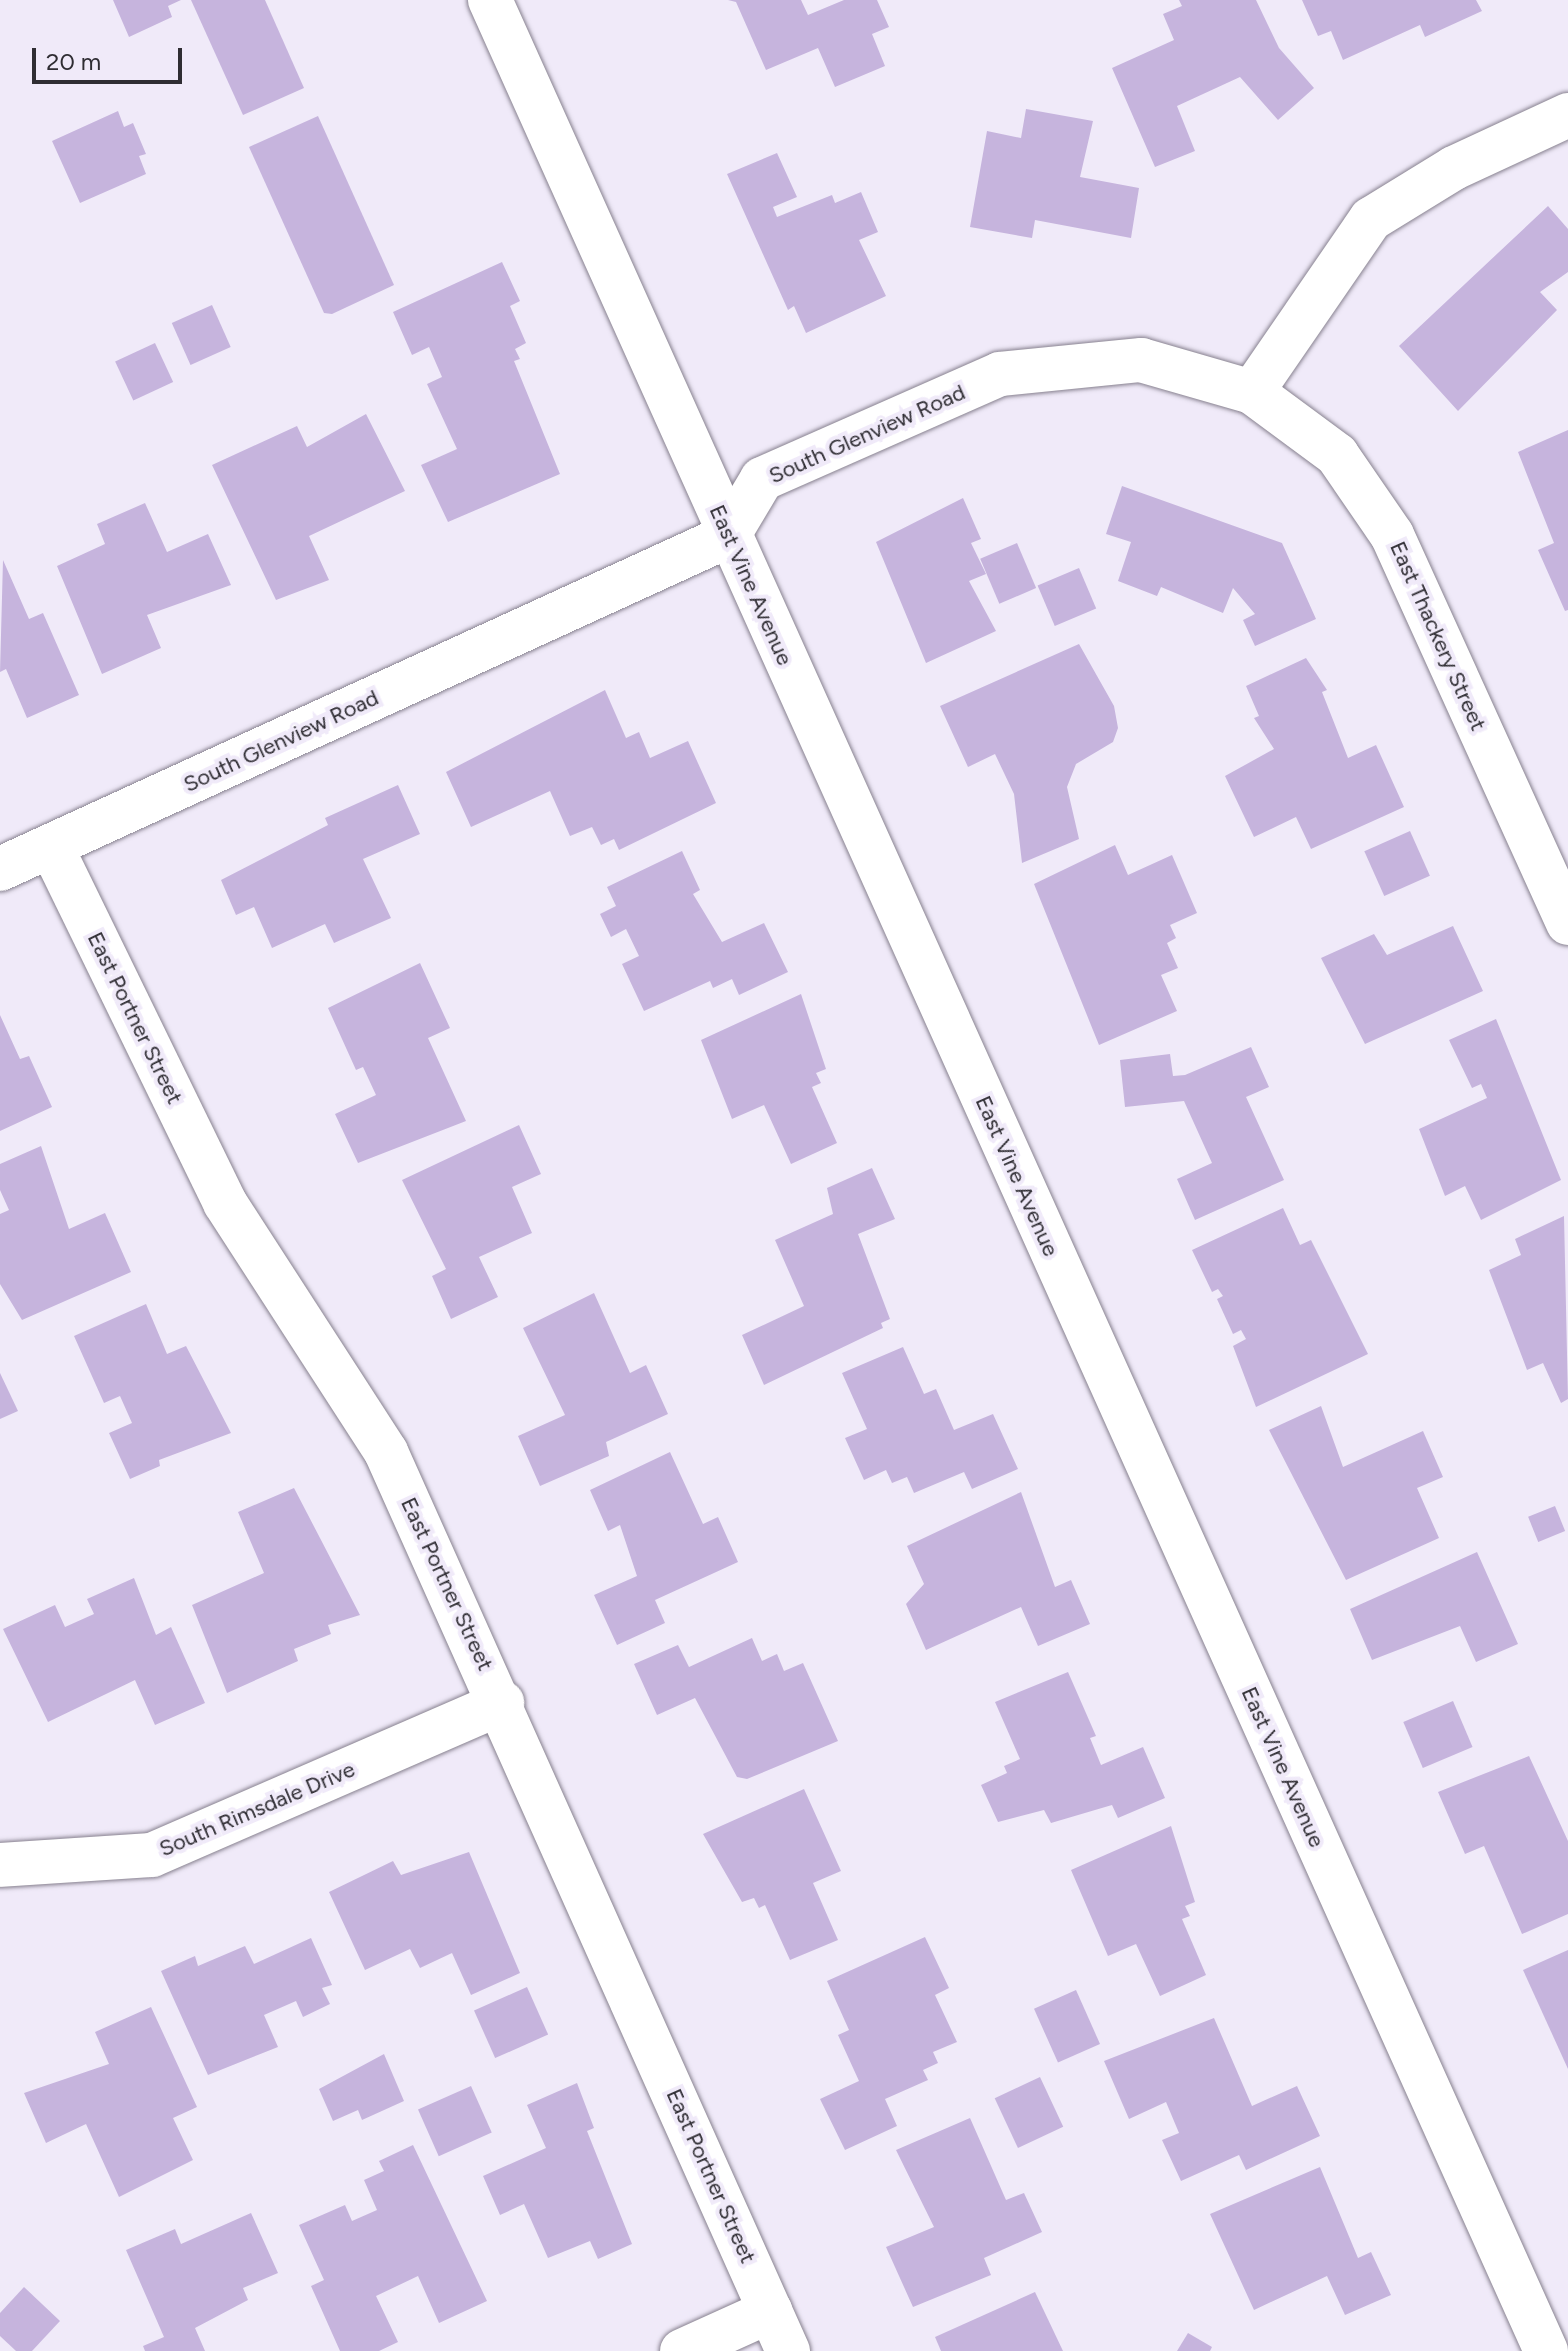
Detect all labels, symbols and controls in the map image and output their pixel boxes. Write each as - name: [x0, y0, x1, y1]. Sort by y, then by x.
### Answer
- scale bar: [36, 32, 186, 82]
- text: 20 m: [46, 47, 101, 76]
- street label: South Glenview Road: [765, 379, 969, 489]
- street label: East Vine Avenue: [704, 501, 798, 669]
- street label: East Thackery Street: [1384, 537, 1492, 735]
- street label: South Glenview Road: [179, 684, 383, 798]
- street label: East Portner Street: [82, 928, 188, 1108]
- street label: East Vine Avenue: [970, 1092, 1064, 1260]
- street label: East Portner Street: [395, 1493, 499, 1675]
- street label: East Vine Avenue: [1236, 1683, 1330, 1851]
- street label: South Rimsdale Drive: [155, 1756, 359, 1862]
- street label: East Portner Street: [661, 2085, 761, 2267]

